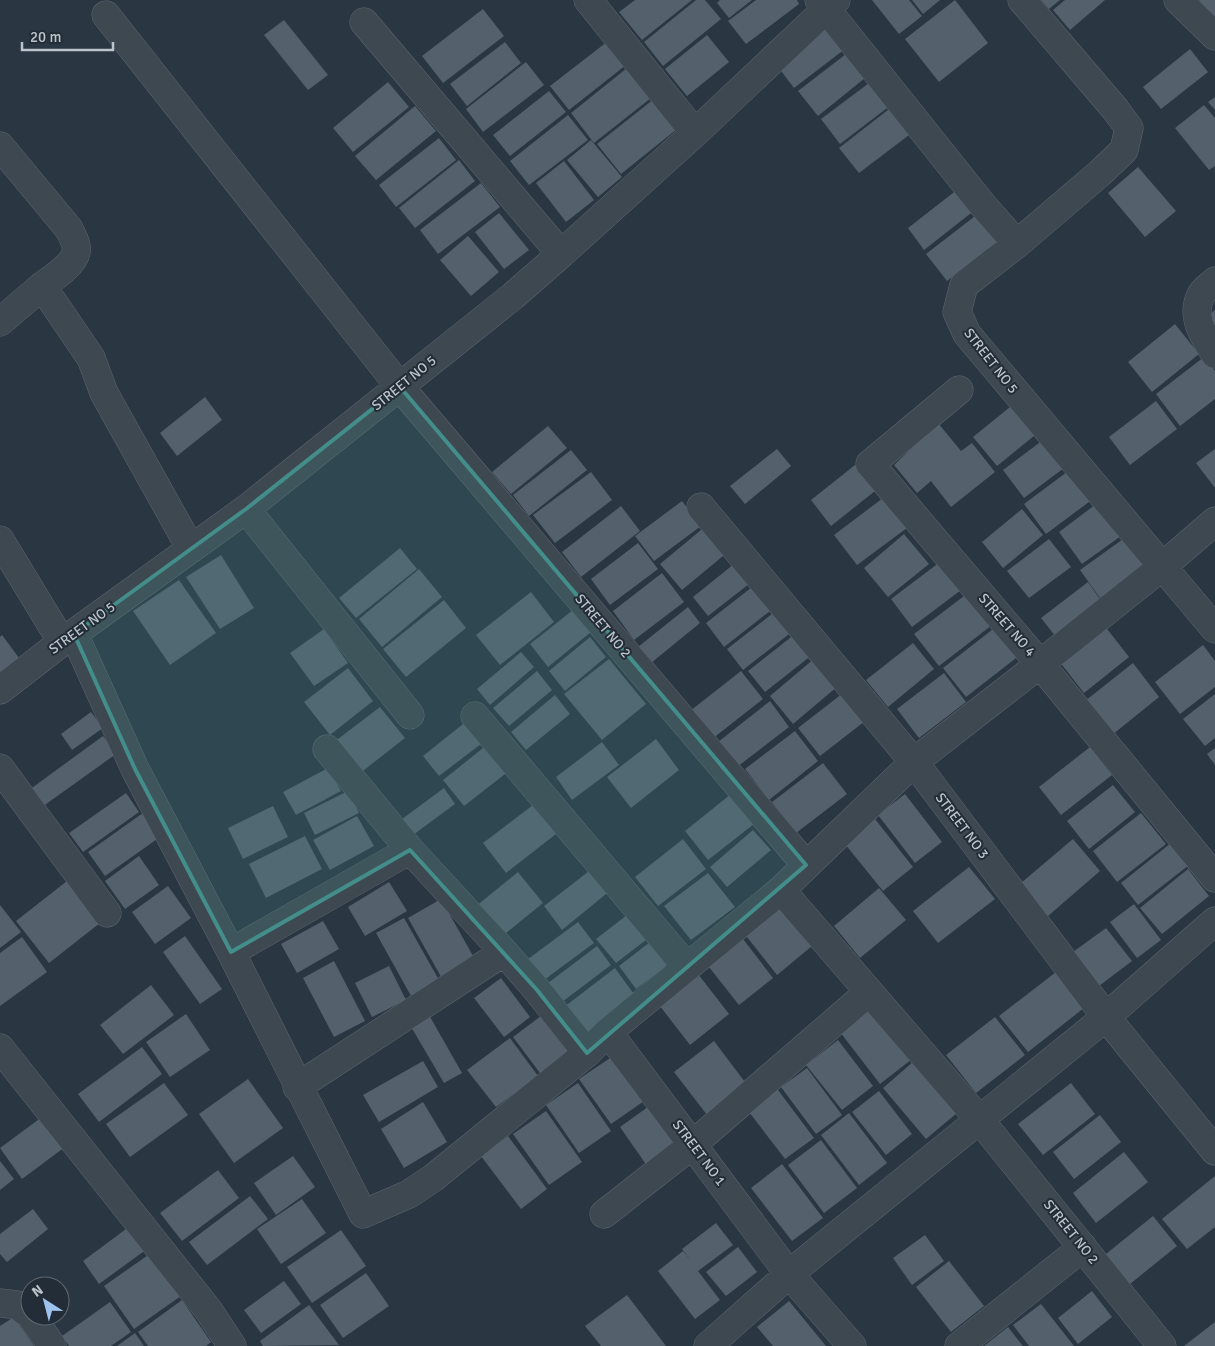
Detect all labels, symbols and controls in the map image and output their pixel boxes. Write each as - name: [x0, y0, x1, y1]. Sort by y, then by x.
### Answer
- scale bar: [22, 20, 114, 52]
- text: 20 m: [30, 28, 61, 46]
- street label: STREET NO 5: [960, 325, 1022, 397]
- street label: STREET NO 5: [368, 352, 440, 414]
- street label: STREET NO 4: [975, 590, 1039, 660]
- street label: STREET NO 2: [571, 591, 635, 661]
- street label: STREET NO 5: [45, 598, 119, 658]
- street label: STREET NO 3: [932, 790, 992, 862]
- street label: STREET NO 1: [669, 1117, 729, 1189]
- street label: STREET NO 2: [1040, 1196, 1102, 1268]
- north arrow: [20, 1276, 70, 1326]
- text: N: [29, 1281, 47, 1301]

